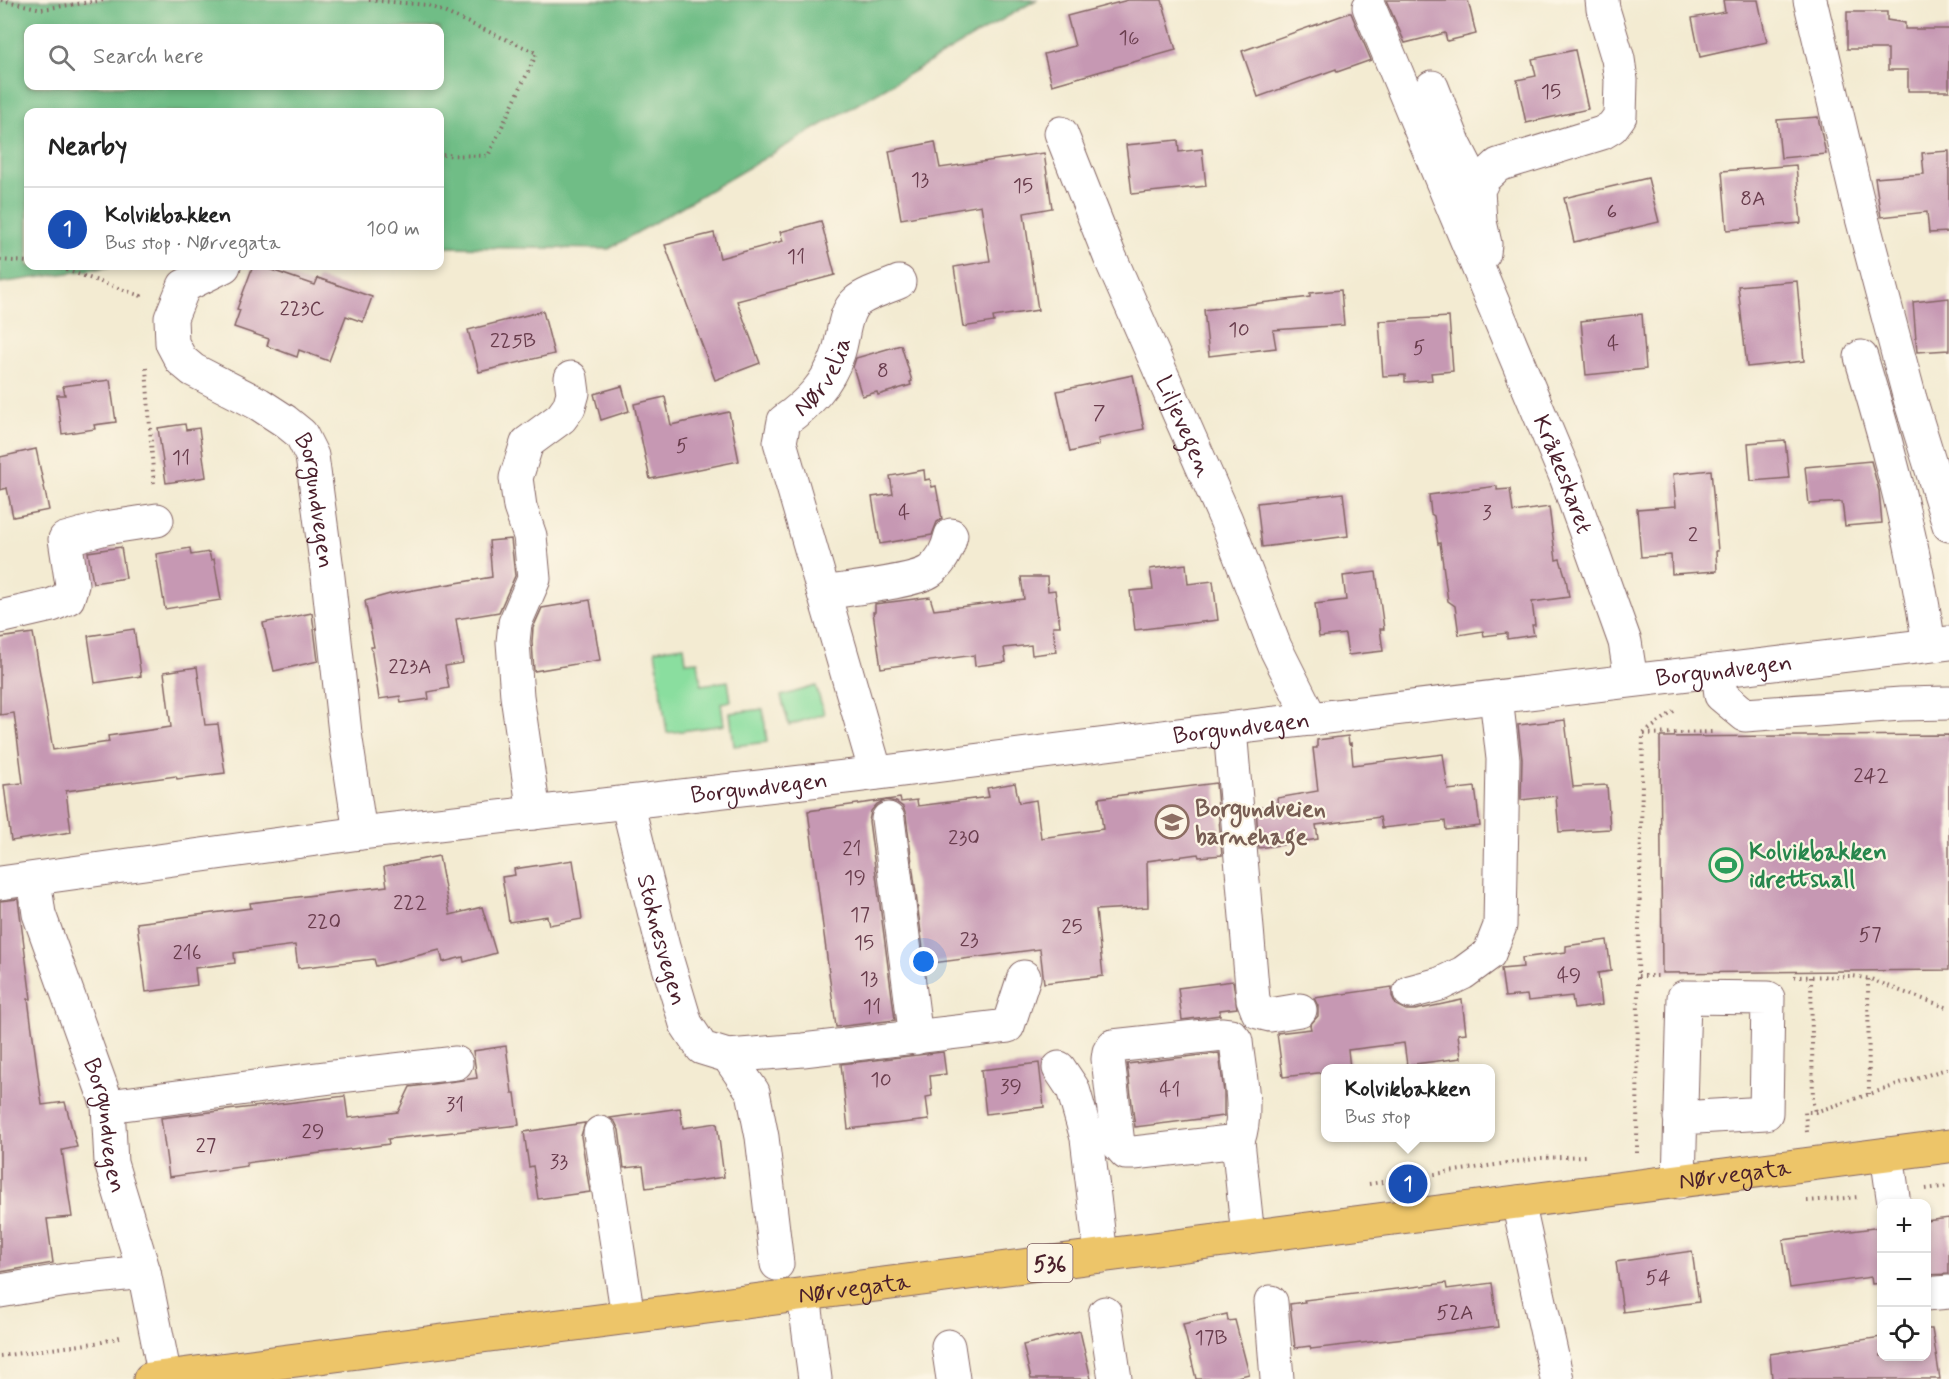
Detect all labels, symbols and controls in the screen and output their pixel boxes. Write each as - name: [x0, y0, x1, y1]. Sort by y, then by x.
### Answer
- search box: [24, 24, 444, 90]
- house number: 16: [1119, 24, 1140, 52]
- icon: search: [45, 41, 78, 74]
- text: Search here: [93, 43, 204, 71]
- house number: 15: [1541, 78, 1561, 106]
- text: Nearby: [48, 130, 127, 164]
- house number: 13: [911, 166, 929, 194]
- house number: 15: [1013, 172, 1033, 200]
- house number: 8A: [1740, 185, 1766, 213]
- house number: 6: [1607, 198, 1617, 226]
- text: Kolvikbakken: [105, 202, 231, 230]
- text: 1: [63, 216, 72, 243]
- text: 100 m: [366, 216, 420, 243]
- text: Bus stop · Nørvegata: [105, 230, 281, 257]
- house number: 11: [787, 243, 805, 271]
- house number: 223C: [280, 295, 325, 323]
- house number: 10: [1228, 316, 1250, 344]
- house number: 225B: [490, 327, 536, 355]
- house number: 4: [1607, 330, 1619, 358]
- house number: 5: [1413, 334, 1425, 362]
- street label: Nørvelia: [787, 335, 859, 424]
- house number: 8: [877, 357, 889, 385]
- street label: Liljevegen: [1147, 371, 1219, 482]
- house number: 7: [1093, 399, 1106, 427]
- street label: Kråkeskaret: [1525, 411, 1599, 538]
- street label: Borgundvegen: [286, 428, 341, 570]
- house number: 5: [676, 432, 688, 460]
- house number: 11: [172, 444, 190, 472]
- house number: 4: [898, 499, 910, 527]
- house number: 3: [1482, 499, 1492, 527]
- house number: 2: [1688, 521, 1698, 549]
- street label: Borgundvegen: [1654, 648, 1794, 695]
- house number: 223A: [388, 653, 432, 681]
- street label: Borgundvegen: [1171, 705, 1311, 752]
- house number: 242: [1853, 762, 1889, 790]
- street label: Borgundvegen: [689, 765, 829, 812]
- place label: Borgundveien barnehage: [1195, 794, 1326, 856]
- school or university icon: Borgundveien barnehage: [1154, 804, 1190, 840]
- house number: 230: [948, 824, 980, 852]
- house number: 21: [842, 835, 862, 863]
- place label: Kolvikbakken idrettshall: [1749, 837, 1887, 896]
- sports icon: Kolvikbakken idrettshall: [1708, 847, 1744, 883]
- house number: 19: [844, 864, 866, 892]
- street label: Stoknesvegen: [629, 871, 694, 1009]
- house number: 222: [393, 889, 427, 917]
- house number: 17: [850, 901, 870, 929]
- house number: 220: [307, 908, 341, 936]
- house number: 25: [1061, 913, 1083, 941]
- house number: 57: [1858, 921, 1882, 949]
- house number: 23: [959, 926, 979, 954]
- house number: 15: [854, 929, 874, 957]
- house number: 216: [172, 939, 202, 967]
- your location: [909, 947, 938, 976]
- house number: 49: [1557, 962, 1581, 990]
- house number: 13: [860, 965, 878, 993]
- house number: 11: [863, 993, 881, 1021]
- street label: Borgundvegen: [75, 1054, 133, 1197]
- popup: [1321, 1064, 1495, 1142]
- house number: 10: [870, 1066, 892, 1094]
- house number: 39: [1000, 1073, 1022, 1101]
- house number: 41: [1159, 1076, 1181, 1104]
- text: Kolvikbakken: [1345, 1076, 1471, 1104]
- house number: 31: [446, 1091, 464, 1119]
- text: Bus stop: [1345, 1104, 1411, 1131]
- house number: 29: [302, 1118, 324, 1146]
- house number: 27: [196, 1132, 216, 1160]
- house number: 33: [550, 1148, 568, 1176]
- street label: Nørvegata: [1677, 1153, 1794, 1198]
- pin: 1: [1388, 1162, 1428, 1206]
- map controls: [1877, 1199, 1931, 1361]
- button: +: [1877, 1199, 1931, 1253]
- road number: 536: [1028, 1244, 1072, 1282]
- button: −: [1877, 1253, 1931, 1307]
- house number: 54: [1645, 1264, 1671, 1292]
- street label: Nørvegata: [796, 1267, 913, 1312]
- house number: 52A: [1436, 1299, 1474, 1327]
- button: locate: [1877, 1307, 1931, 1361]
- house number: 17B: [1194, 1324, 1228, 1352]

